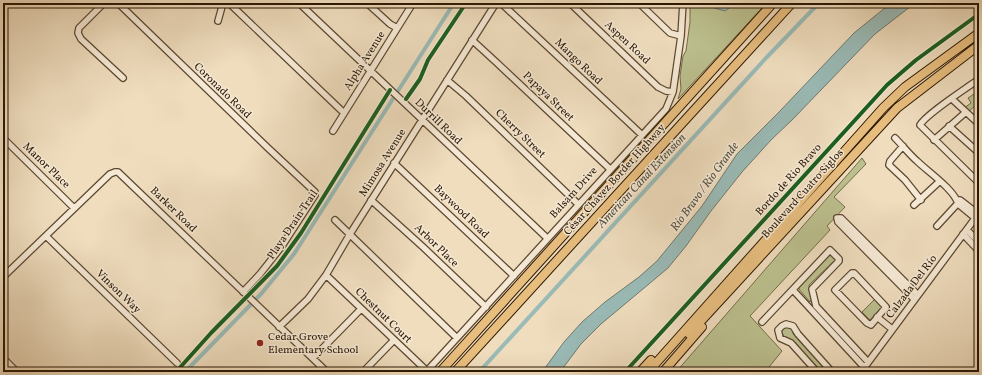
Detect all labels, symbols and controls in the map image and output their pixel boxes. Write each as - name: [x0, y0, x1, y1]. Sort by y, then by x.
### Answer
- street label: Aspen Road: [601, 18, 653, 68]
- street label: Alpha Avenue: [341, 28, 389, 94]
- street label: Mango Road: [551, 35, 605, 89]
- street label: Coronado Road: [190, 60, 254, 122]
- street label: Papaya Street: [519, 69, 577, 125]
- street label: Durrill Road: [411, 96, 465, 148]
- street label: Cherry Street: [491, 106, 549, 162]
- street label: César Chávez Border Highway: [561, 121, 669, 239]
- street label: Mimosa Avenue: [356, 126, 410, 200]
- water label: American Canal Extension: [593, 130, 690, 232]
- water label: Río Bravo / Rio Grande: [667, 139, 743, 235]
- street label: Manor Place: [19, 140, 73, 192]
- street label: Bordo de Rio Bravo: [753, 141, 826, 219]
- street label: Boulevard Cuatro Siglos: [759, 146, 847, 242]
- street label: Balsam Drive: [547, 164, 601, 222]
- street label: Baywood Road: [430, 182, 492, 242]
- street label: Barker Road: [146, 184, 200, 236]
- street label: Playa Drain Trail: [264, 187, 322, 263]
- street label: Arbor Place: [411, 221, 461, 271]
- street label: Calzada Del Río: [883, 252, 941, 322]
- street label: Vinson Way: [92, 267, 144, 317]
- street label: Chestnut Court: [351, 285, 415, 347]
- place label: Cedar Grove Elementary School: [268, 330, 359, 358]
- marker: Cedar Grove Elementary School: [255, 338, 265, 348]

